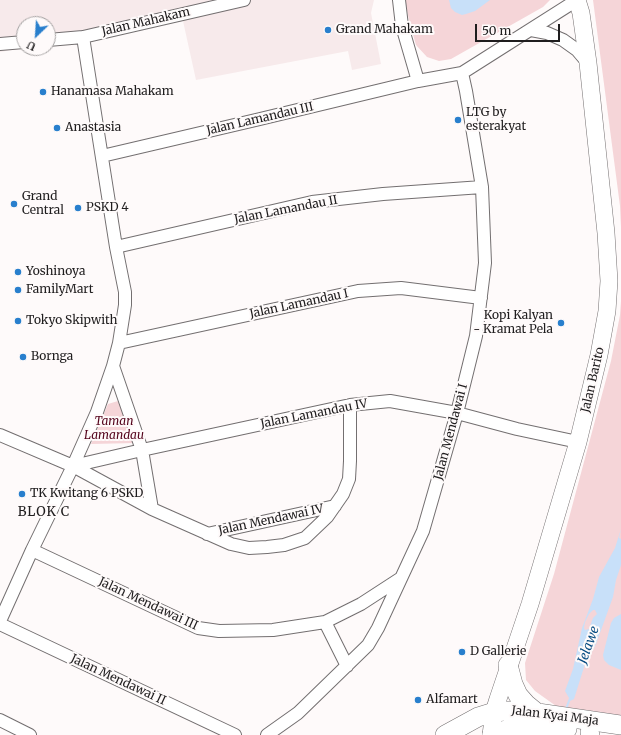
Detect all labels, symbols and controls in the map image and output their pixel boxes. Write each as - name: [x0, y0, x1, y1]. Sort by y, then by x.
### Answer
- street label: Jalan Mahakam: [100, 5, 192, 39]
- north arrow: [16, 16, 56, 56]
- scale bar: [477, 16, 562, 42]
- place label: Grand Mahakam: [336, 23, 433, 37]
- text: 50 m: [482, 23, 511, 38]
- marker: Grand Mahakam: [323, 25, 333, 35]
- text: U: [25, 38, 38, 54]
- place label: Hanamasa Mahakam: [51, 85, 174, 99]
- marker: Hanamasa Mahakam: [38, 87, 48, 97]
- street label: Jalan Lamandau III: [205, 100, 315, 138]
- place label: LTG by esterakyat: [466, 106, 526, 134]
- marker: LTG by esterakyat: [453, 115, 463, 125]
- place label: Anastasia: [65, 121, 121, 135]
- marker: Anastasia: [52, 123, 62, 133]
- place label: Grand Central: [22, 190, 64, 218]
- street label: Jalan Lamandau II: [233, 193, 339, 227]
- marker: Grand Central: [9, 199, 19, 209]
- place label: PSKD 4: [86, 201, 129, 215]
- marker: PSKD 4: [73, 203, 83, 213]
- place label: Yoshinoya: [26, 265, 85, 279]
- marker: Yoshinoya: [13, 267, 23, 277]
- place label: FamilyMart: [26, 283, 93, 297]
- marker: FamilyMart: [13, 285, 23, 295]
- street label: Jalan Lamandau I: [248, 287, 350, 321]
- place label: Kopi Kalyan - Kramat Pela: [473, 309, 553, 337]
- place label: Tokyo Skipwith: [26, 314, 117, 328]
- marker: Tokyo Skipwith: [13, 316, 23, 326]
- marker: Kopi Kalyan - Kramat Pela: [556, 318, 566, 328]
- street label: Jalan Barito: [578, 346, 608, 414]
- place label: Bornga: [31, 350, 73, 364]
- marker: Bornga: [18, 352, 28, 362]
- street label: Jalan Mendawai I: [431, 382, 471, 482]
- street label: Jalan Lamandau IV: [259, 397, 369, 431]
- park label: Taman Lamandau: [84, 415, 144, 443]
- place label: TK Kwitang 6 PSKD: [30, 487, 143, 501]
- marker: TK Kwitang 6 PSKD: [17, 489, 27, 499]
- street label: Jalan Mendawai IV: [217, 502, 325, 538]
- district label: BLOK C: [18, 504, 70, 520]
- street label: Jalan Mendawai III: [96, 575, 200, 633]
- water label: Jelawe: [575, 624, 603, 666]
- place label: D Gallerie: [470, 645, 526, 659]
- marker: D Gallerie: [457, 647, 467, 657]
- street label: Jalan Mendawai II: [68, 652, 168, 708]
- place label: Alfamart: [426, 693, 478, 707]
- marker: Alfamart: [413, 695, 423, 705]
- street label: Jalan Kyai Maja: [511, 704, 599, 728]

